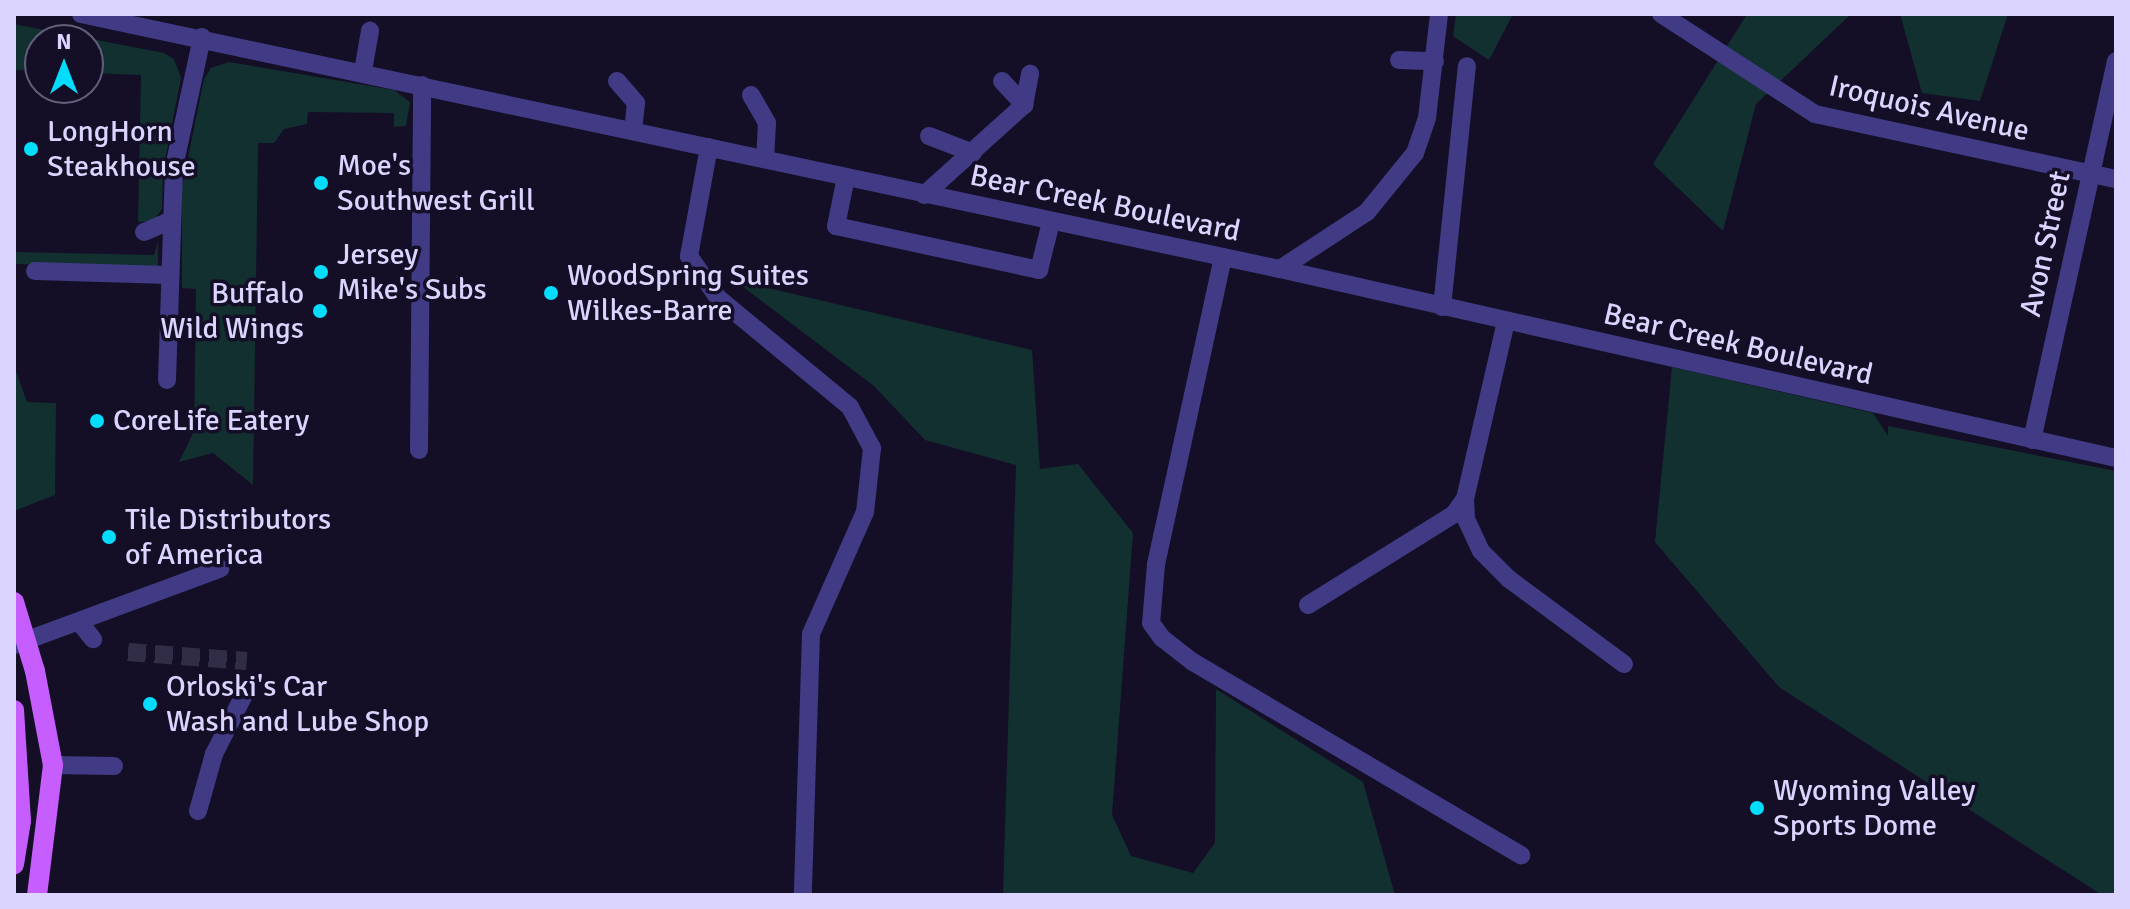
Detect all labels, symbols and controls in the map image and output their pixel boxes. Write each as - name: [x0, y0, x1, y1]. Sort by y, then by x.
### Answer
- north arrow: [24, 24, 104, 104]
- text: N: [56, 28, 72, 55]
- street label: Iroquois Avenue: [1825, 68, 2033, 150]
- place label: LongHorn Steakhouse: [47, 114, 196, 184]
- marker: LongHorn Steakhouse: [22, 140, 40, 158]
- place label: Moe's Southwest Grill: [337, 148, 535, 218]
- street label: Bear Creek Boulevard: [967, 158, 1243, 250]
- street label: Avon Street: [2013, 168, 2079, 320]
- marker: Moe's Southwest Grill: [312, 174, 330, 192]
- place label: Jersey Mike's Subs: [337, 237, 487, 308]
- place label: WoodSpring Suites Wilkes-Barre: [567, 258, 809, 328]
- marker: Jersey Mike's Subs: [312, 263, 330, 281]
- place label: Buffalo Wild Wings: [160, 276, 304, 346]
- marker: WoodSpring Suites Wilkes-Barre: [542, 284, 560, 302]
- street label: Bear Creek Boulevard: [1600, 297, 1876, 393]
- marker: Buffalo Wild Wings: [311, 302, 329, 320]
- place label: CoreLife Eatery: [113, 403, 309, 439]
- marker: CoreLife Eatery: [88, 412, 106, 430]
- place label: Tile Distributors of America: [125, 502, 331, 572]
- marker: Tile Distributors of America: [100, 528, 118, 546]
- place label: Orloski's Car Wash and Lube Shop: [166, 669, 429, 740]
- marker: Orloski's Car Wash and Lube Shop: [141, 695, 159, 713]
- place label: Wyoming Valley Sports Dome: [1773, 773, 1975, 844]
- marker: Wyoming Valley Sports Dome: [1748, 799, 1766, 817]

